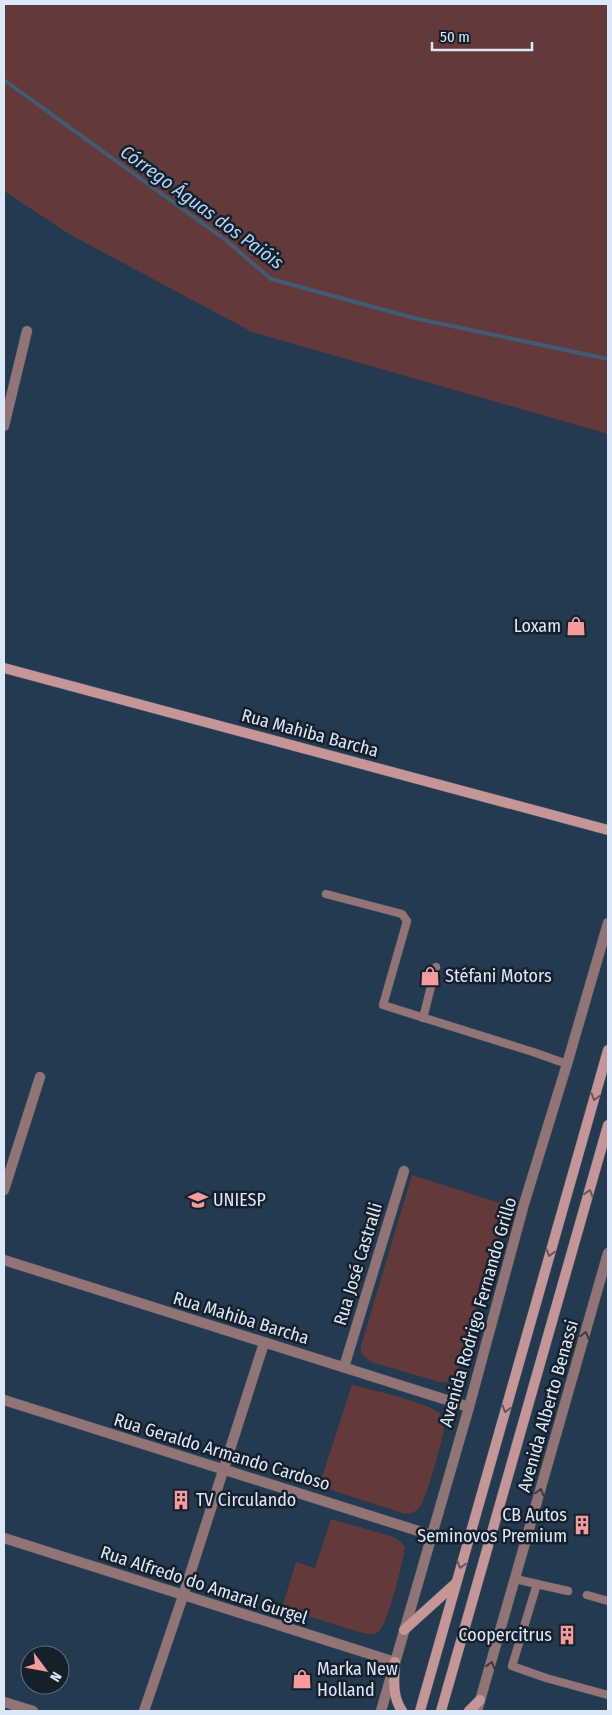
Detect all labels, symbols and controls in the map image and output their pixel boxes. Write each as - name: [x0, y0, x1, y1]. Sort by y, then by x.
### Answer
- scale bar: [432, 20, 532, 52]
- text: 50 m: [440, 28, 470, 46]
- water label: Córrego Águas dos Paióis: [116, 140, 288, 274]
- place label: Loxam: [514, 615, 561, 637]
- shop icon: Loxam: [565, 615, 587, 637]
- street label: Rua Mahiba Barcha: [239, 704, 381, 762]
- shop icon: Stéfani Motors: [419, 965, 441, 987]
- place label: Stéfani Motors: [445, 965, 552, 987]
- one-way arrow: [590, 1092, 600, 1100]
- school or university icon: UNIESP: [187, 1189, 209, 1211]
- place label: UNIESP: [213, 1189, 266, 1211]
- one-way arrow: [583, 1189, 593, 1198]
- street label: Avenida Rodrigo Fernando Grillo: [435, 1195, 521, 1429]
- street label: Rua José Castralli: [329, 1200, 387, 1328]
- one-way arrow: [546, 1248, 556, 1256]
- street label: Rua Mahiba Barcha: [170, 1287, 312, 1349]
- street label: Avenida Alberto Benassi: [513, 1317, 583, 1495]
- one-way arrow: [579, 1332, 589, 1340]
- one-way arrow: [501, 1404, 511, 1413]
- street label: Rua Geraldo Armando Cardoso: [111, 1409, 333, 1495]
- one-way arrow: [535, 1488, 545, 1496]
- building icon: TV Circulando: [170, 1489, 192, 1511]
- place label: TV Circulando: [196, 1489, 296, 1511]
- place label: CB Autos Seminovos Premium: [417, 1504, 567, 1547]
- building icon: CB Autos Seminovos Premium: [571, 1514, 593, 1536]
- street label: Rua Alfredo do Amaral Gurgel: [98, 1541, 311, 1629]
- one-way arrow: [457, 1561, 467, 1569]
- place label: Coopercitrus: [459, 1624, 552, 1646]
- building icon: Coopercitrus: [556, 1624, 578, 1646]
- north arrow: [20, 1645, 70, 1695]
- place label: Marka New Holland: [317, 1658, 398, 1701]
- one-way arrow: [485, 1661, 495, 1669]
- shop icon: Marka New Holland: [291, 1668, 313, 1690]
- text: N: [46, 1669, 65, 1685]

